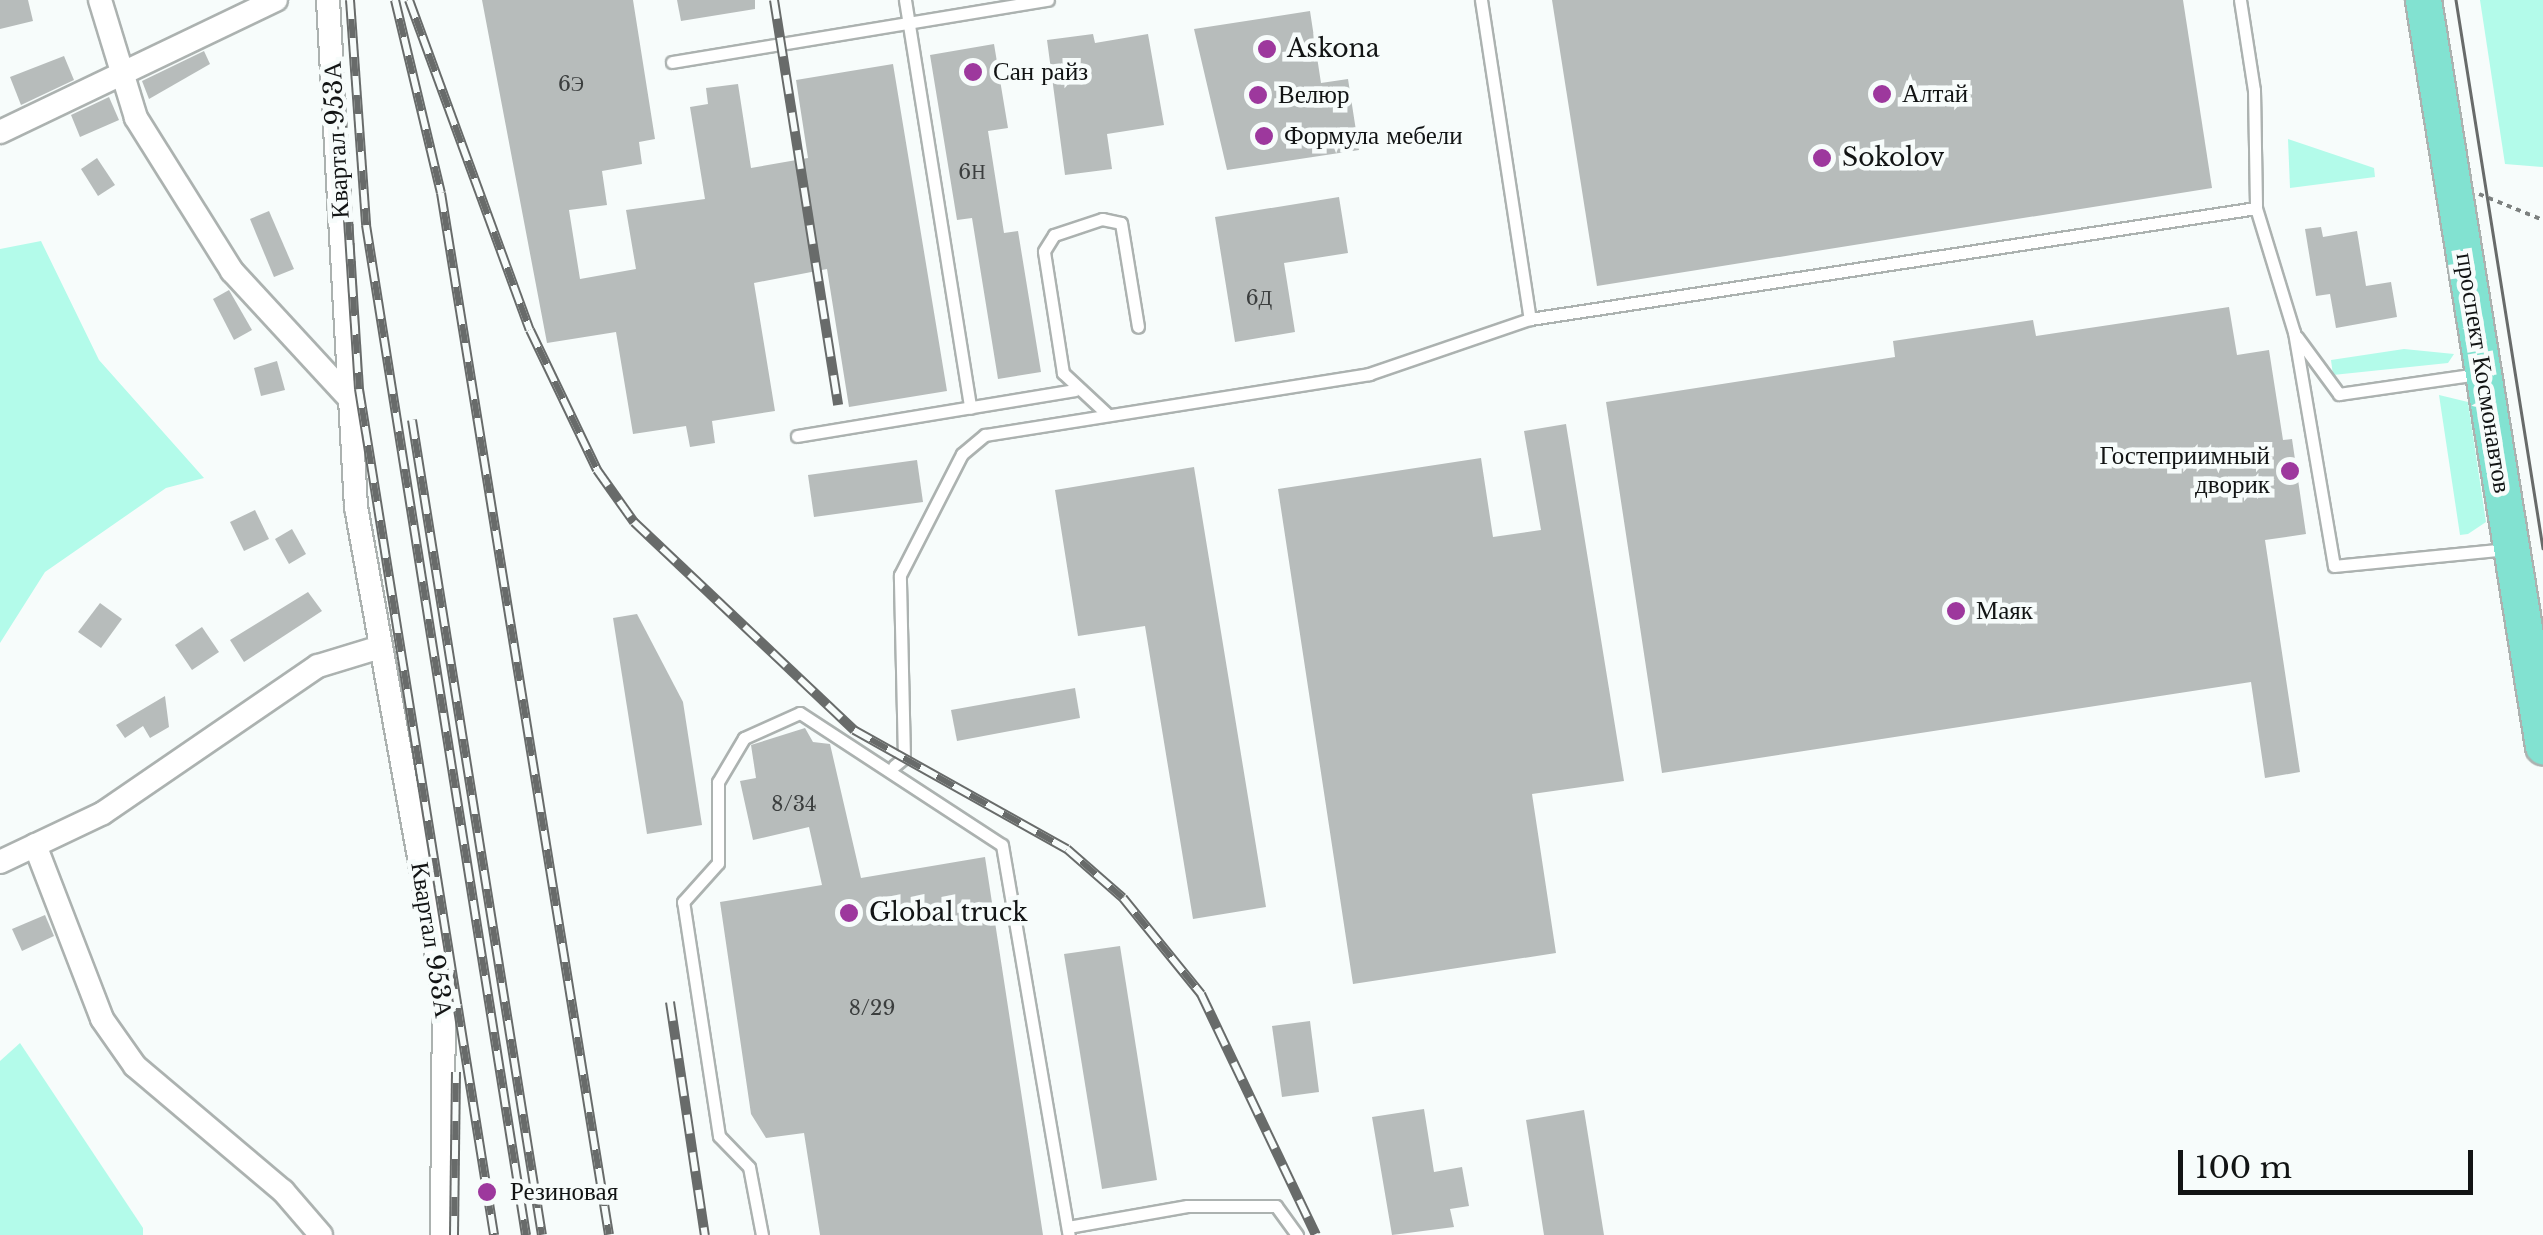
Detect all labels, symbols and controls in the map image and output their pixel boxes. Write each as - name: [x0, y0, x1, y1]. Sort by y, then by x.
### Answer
- place label: Askona: [1287, 34, 1380, 64]
- marker: Askona: [1256, 38, 1278, 60]
- place label: Сан райз: [993, 57, 1088, 87]
- street label: Квартал 953А: [318, 61, 356, 219]
- marker: Сан райз: [962, 61, 984, 83]
- house number: 6Э: [558, 72, 584, 96]
- place label: Алтай: [1902, 79, 1968, 109]
- place label: Велюр: [1278, 80, 1349, 110]
- marker: Алтай: [1871, 83, 1893, 105]
- marker: Велюр: [1247, 84, 1269, 106]
- place label: Формула мебели: [1284, 121, 1463, 151]
- marker: Формула мебели: [1253, 125, 1275, 147]
- place label: Sokolov: [1842, 143, 1945, 173]
- marker: Sokolov: [1811, 147, 1833, 169]
- house number: 6Н: [958, 160, 986, 184]
- street label: проспект Космонавтов: [2449, 251, 2517, 495]
- house number: 6Д: [1246, 286, 1272, 310]
- place label: Гостеприимный дворик: [2099, 442, 2270, 501]
- marker: Гостеприимный дворик: [2279, 460, 2301, 482]
- place label: Маяк: [1976, 596, 2033, 626]
- marker: Маяк: [1945, 600, 1967, 622]
- house number: 8/34: [771, 792, 817, 816]
- street label: Квартал 953А: [404, 860, 458, 1020]
- place label: Global truck: [869, 898, 1028, 928]
- marker: Global truck: [838, 902, 860, 924]
- house number: 8/29: [849, 996, 895, 1020]
- scale bar: [2183, 1130, 2478, 1192]
- text: 100 m: [2195, 1149, 2292, 1186]
- place label: Резиновая: [510, 1177, 618, 1207]
- marker: Резиновая: [474, 1179, 500, 1205]

